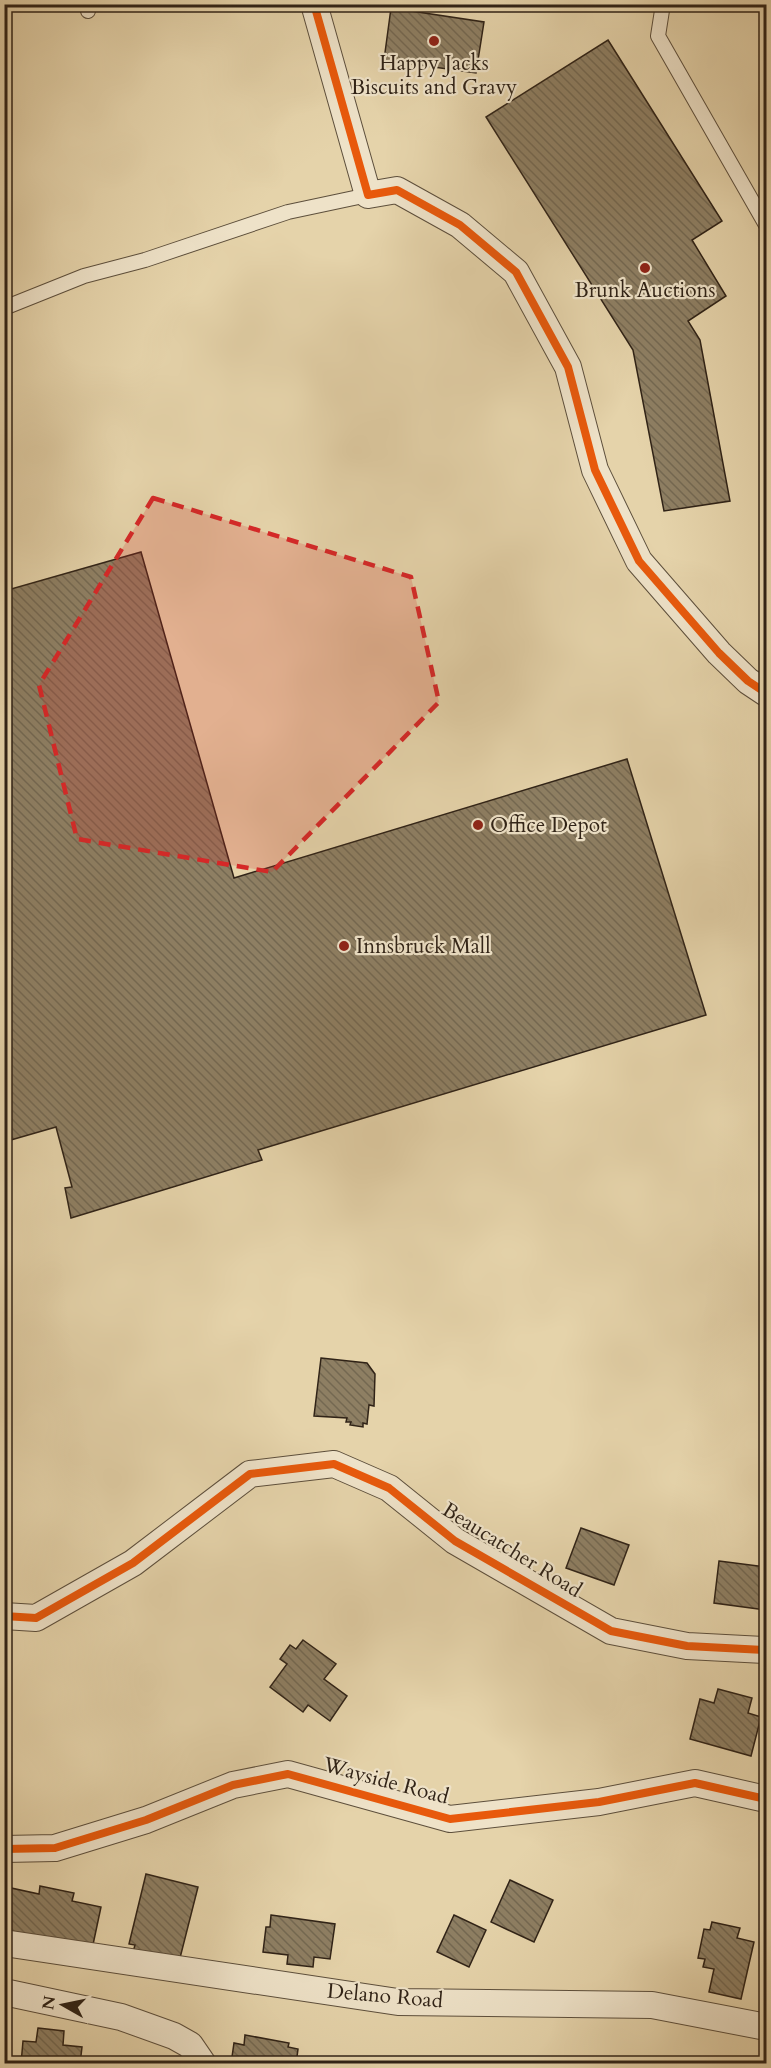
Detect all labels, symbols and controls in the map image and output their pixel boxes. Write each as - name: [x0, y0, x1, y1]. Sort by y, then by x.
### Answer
- marker: Happy Jacks Biscuits and Gravy: [427, 34, 441, 48]
- place label: Happy Jacks Biscuits and Gravy: [351, 49, 517, 102]
- marker: Brunk Auctions: [638, 261, 652, 275]
- place label: Brunk Auctions: [574, 276, 716, 305]
- place label: Office Depot: [490, 811, 607, 840]
- marker: Office Depot: [471, 818, 485, 832]
- place label: Innsbruck Mall: [356, 932, 491, 961]
- marker: Innsbruck Mall: [337, 939, 351, 953]
- street label: Beaucatcher Road: [437, 1495, 587, 1605]
- street label: Wayside Road: [319, 1750, 452, 1812]
- north arrow: [33, 1975, 93, 2035]
- street label: Delano Road: [326, 1976, 444, 2016]
- text: N: [37, 1994, 61, 2011]

